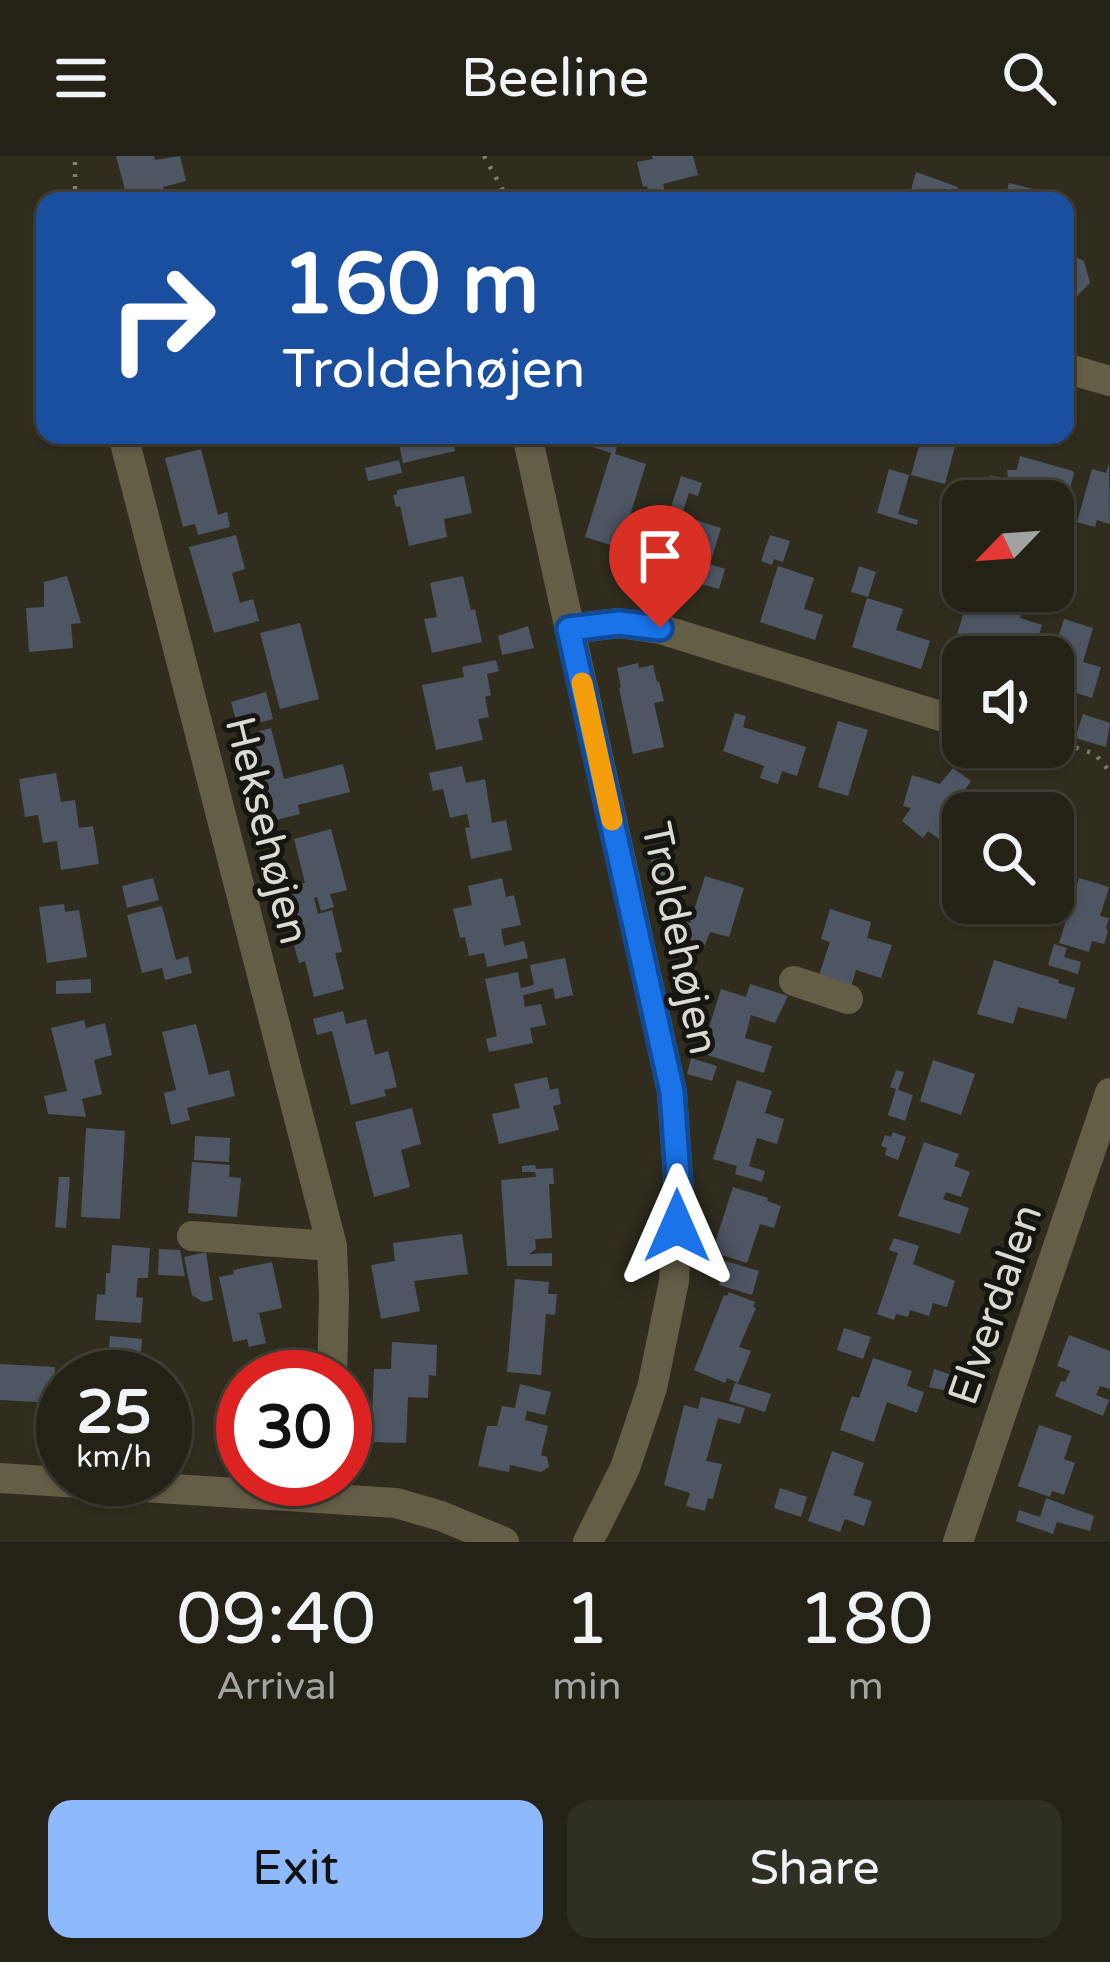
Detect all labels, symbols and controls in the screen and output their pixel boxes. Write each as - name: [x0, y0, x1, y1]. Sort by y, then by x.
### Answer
- icon: menu: [48, 45, 114, 111]
- icon: search: [996, 45, 1062, 111]
- text: Beeline: [461, 46, 649, 111]
- text: 160 m: [282, 235, 539, 336]
- icon: right: [84, 240, 240, 396]
- text: Troldehøjen: [282, 337, 585, 402]
- north arrow: [942, 480, 1074, 612]
- map controls: [942, 480, 1074, 924]
- pin: [609, 505, 711, 628]
- icon: arrive: [627, 523, 693, 589]
- button: sound: [942, 636, 1074, 768]
- street label: Heksehøjen: [214, 711, 319, 949]
- button: search: [942, 792, 1074, 924]
- street label: Troldehøjen: [630, 818, 729, 1059]
- position arrow: [614, 1163, 740, 1289]
- street label: Elverdalen: [937, 1198, 1053, 1411]
- speed limit sign: 30: [216, 1350, 372, 1506]
- text: 25: [76, 1377, 152, 1449]
- text: km/h: [76, 1439, 152, 1476]
- text: 09:40: [176, 1577, 376, 1664]
- text: 1: [564, 1577, 610, 1664]
- text: 180: [798, 1577, 934, 1664]
- text: Arrival: [216, 1663, 336, 1710]
- text: min: [552, 1663, 622, 1710]
- text: m: [848, 1663, 884, 1710]
- button: Exit: [48, 1800, 543, 1938]
- button: Share: [567, 1800, 1062, 1938]

